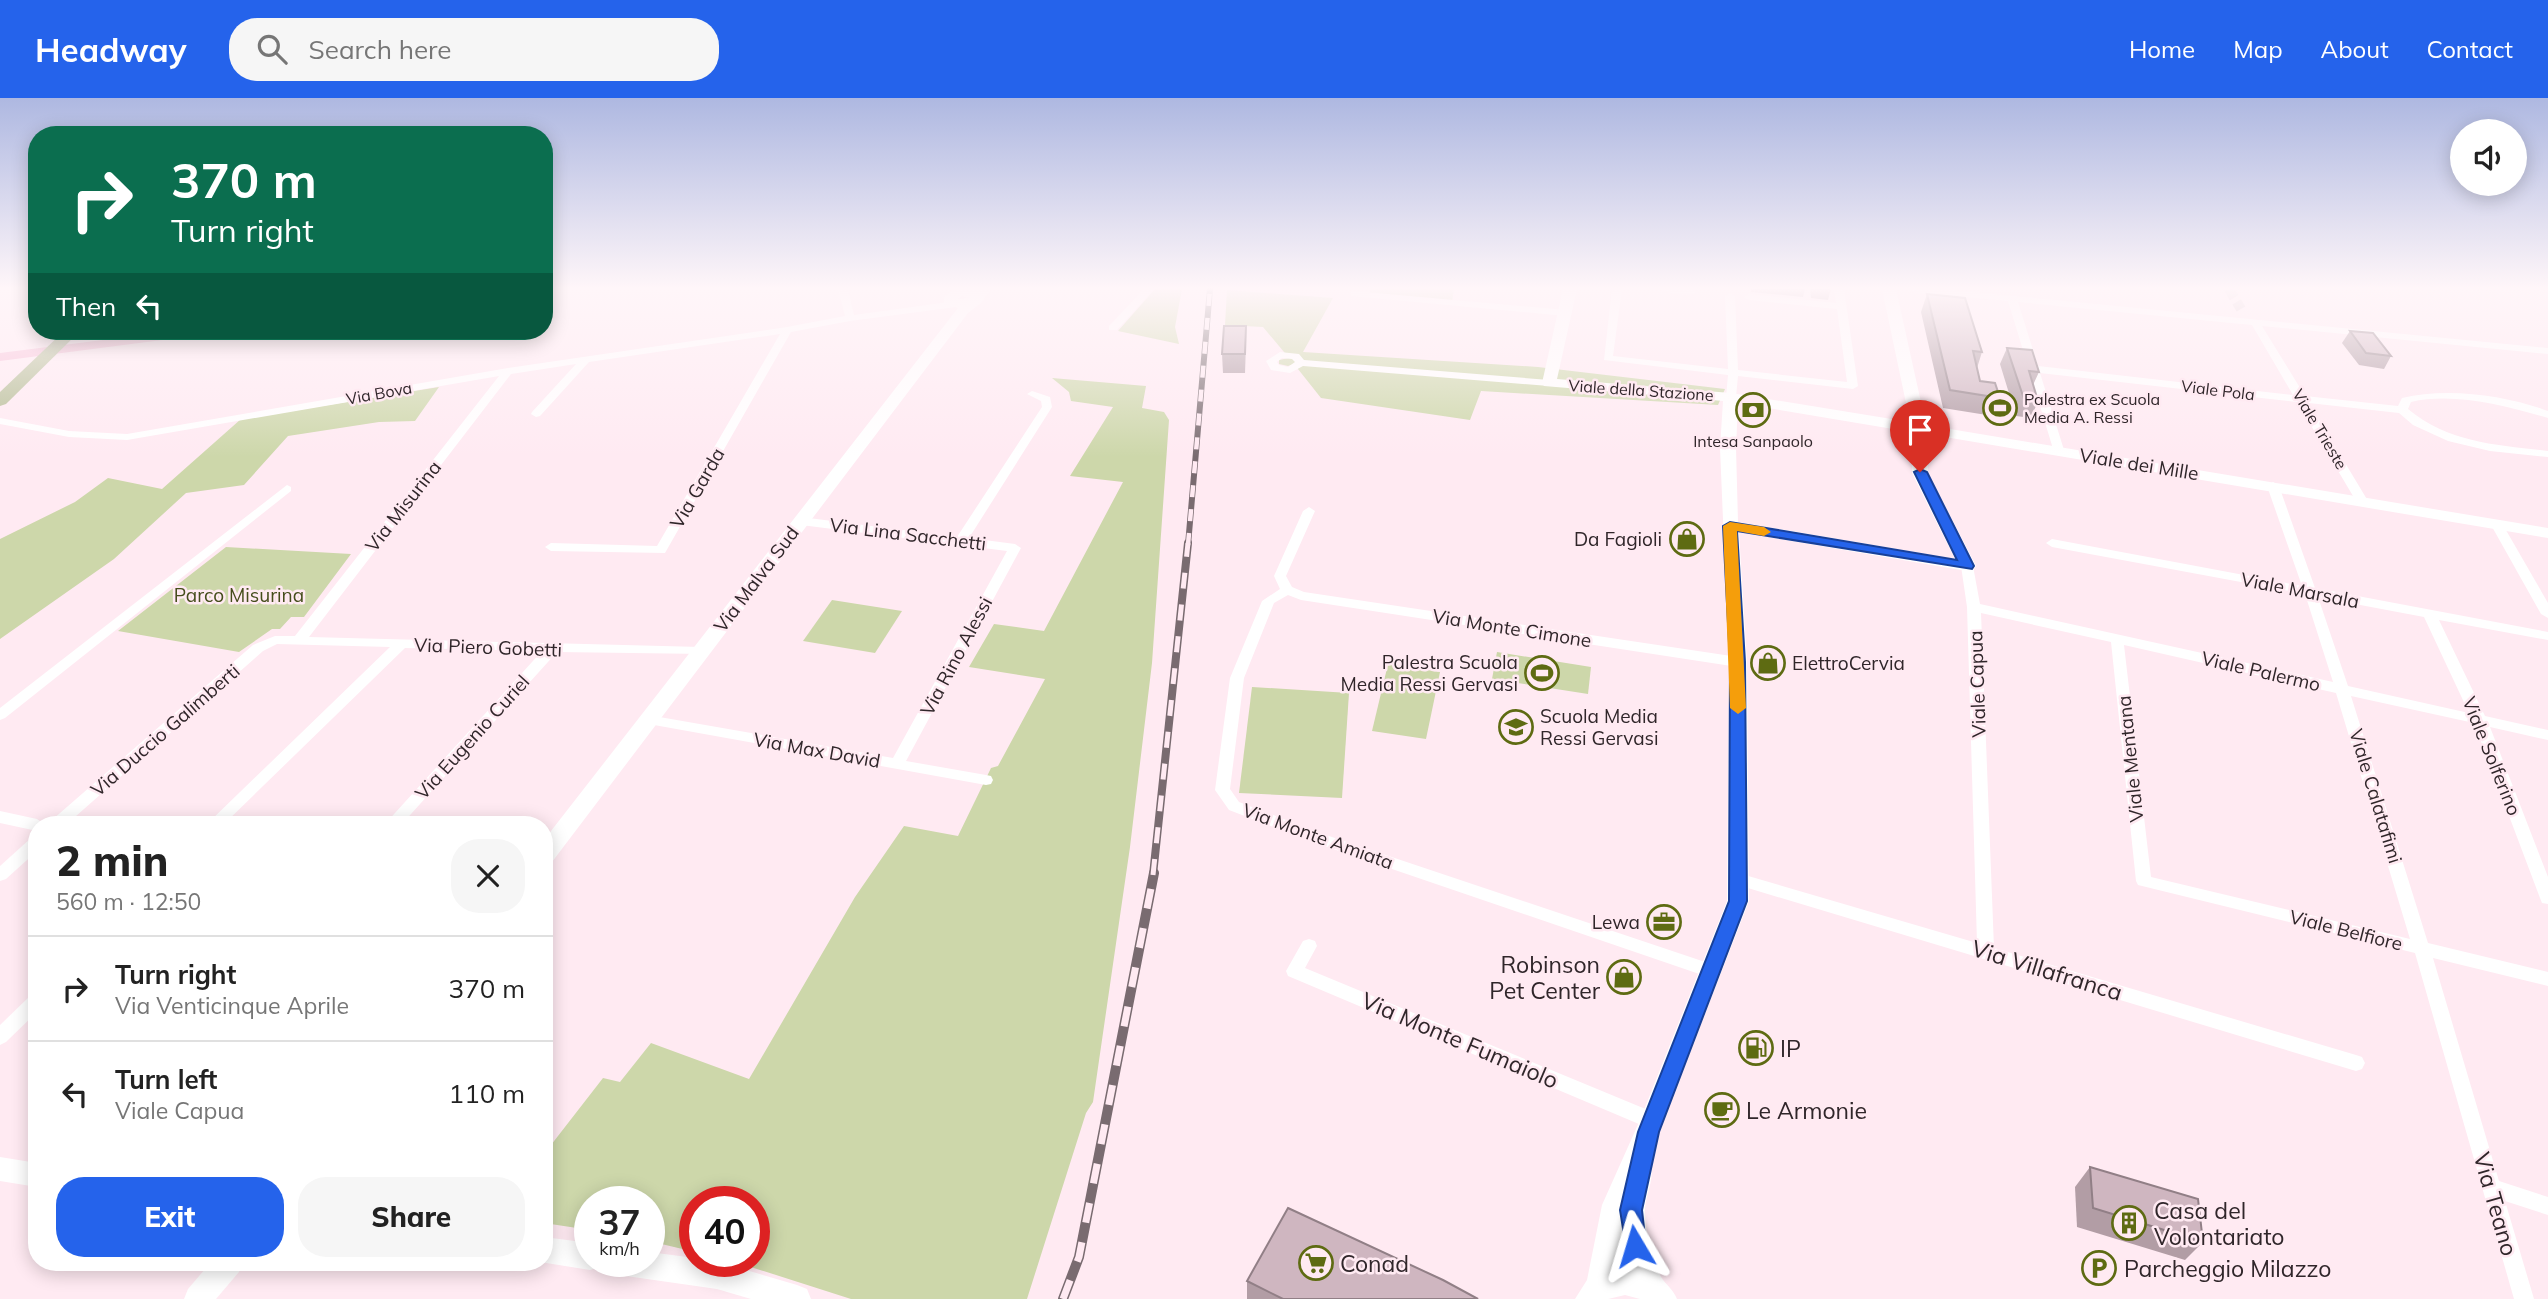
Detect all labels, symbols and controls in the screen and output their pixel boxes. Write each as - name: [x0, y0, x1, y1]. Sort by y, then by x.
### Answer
- search box: [229, 18, 719, 81]
- text: Headway: [35, 29, 187, 70]
- icon: search: [253, 30, 291, 68]
- text: Search here: [309, 33, 451, 66]
- text: Home: [2129, 34, 2195, 64]
- text: Map: [2233, 34, 2283, 64]
- text: About: [2321, 34, 2389, 64]
- text: Contact: [2427, 34, 2513, 64]
- map controls: [2450, 119, 2527, 196]
- button: sound: [2450, 119, 2527, 196]
- text: 370 m: [171, 149, 317, 210]
- icon: right: [56, 154, 147, 245]
- text: Turn right: [171, 210, 314, 250]
- icon: left: [130, 287, 168, 325]
- text: Then: [56, 290, 116, 323]
- street label: Viale della Stazione: [1568, 375, 1714, 405]
- street label: Viale Pola: [2180, 376, 2256, 404]
- street label: Via Bova: [344, 377, 414, 409]
- street label: Viale Trieste: [2288, 385, 2352, 473]
- sports icon: Palestra ex Scuola Media A. Ressi: [1981, 389, 2019, 427]
- place label: Palestra ex Scuola Media A. Ressi: [2024, 389, 2160, 427]
- bank icon: Intesa Sanpaolo: [1734, 391, 1772, 429]
- pin: [1890, 400, 1950, 472]
- icon: arrive: [1901, 411, 1939, 449]
- place label: Intesa Sanpaolo: [1693, 431, 1813, 451]
- street label: Via Garda: [664, 443, 730, 533]
- street label: Viale dei Mille: [2078, 443, 2200, 485]
- street label: Via Misurina: [360, 456, 446, 556]
- street label: Via Lina Sacchetti: [828, 512, 988, 556]
- shop icon: Da Fagioli: [1668, 520, 1706, 558]
- street label: Via Malva Sud: [708, 521, 804, 637]
- place label: Da Fagioli: [1574, 527, 1662, 551]
- street label: Viale Marsala: [2239, 567, 2361, 613]
- park label: Parco Misurina: [174, 583, 304, 607]
- street label: Via Rino Alessi: [915, 593, 997, 719]
- street label: Via Monte Cimone: [1431, 604, 1593, 652]
- street label: Viale Capua: [1963, 630, 1991, 738]
- street label: Via Piero Gobetti: [414, 632, 562, 662]
- shop icon: ElettroCervia: [1749, 644, 1787, 682]
- street label: Viale Palermo: [2199, 646, 2323, 696]
- place label: Palestra Scuola Media Ressi Gervasi: [1341, 650, 1518, 696]
- place label: ElettroCervia: [1792, 651, 1905, 675]
- sports icon: Palestra Scuola Media Ressi Gervasi: [1523, 654, 1561, 692]
- street label: Via Duccio Galimberti: [86, 659, 244, 801]
- street label: Via Eugenio Curiel: [410, 670, 534, 804]
- street label: Viale Solferino: [2457, 693, 2527, 819]
- street label: Viale Mentana: [2111, 694, 2149, 824]
- place label: Scuola Media Ressi Gervasi: [1540, 704, 1659, 750]
- school or university icon: Scuola Media Ressi Gervasi: [1497, 708, 1535, 746]
- street label: Viale Calatafimi: [2344, 726, 2408, 866]
- street label: Via Max David: [752, 727, 882, 773]
- street label: Via Monte Amiata: [1239, 798, 1397, 874]
- text: 2 min: [56, 834, 169, 887]
- button: close: [451, 839, 525, 913]
- text: 560 m · 12:50: [56, 887, 201, 916]
- office icon: Lewa: [1645, 903, 1683, 941]
- street label: Viale Belfiore: [2287, 904, 2405, 956]
- place label: Lewa: [1592, 910, 1640, 934]
- street label: Via Villafranca: [1968, 933, 2126, 1007]
- place label: Robinson Pet Center: [1489, 950, 1601, 1005]
- text: Turn right: [115, 958, 236, 991]
- shop icon: Robinson Pet Center: [1605, 958, 1643, 996]
- icon: right: [56, 970, 94, 1008]
- text: 370 m: [449, 972, 525, 1005]
- street label: Via Monte Fumaiolo: [1357, 985, 1563, 1095]
- text: Via Venticinque Aprile: [115, 991, 349, 1020]
- fuel station icon: IP: [1737, 1029, 1775, 1067]
- place label: IP: [1780, 1034, 1801, 1063]
- text: Turn left: [115, 1063, 217, 1096]
- icon: left: [56, 1075, 94, 1113]
- text: 110 m: [449, 1077, 525, 1110]
- cafe icon: Le Armonie: [1703, 1091, 1741, 1129]
- text: Viale Capua: [115, 1096, 244, 1125]
- place label: Le Armonie: [1746, 1096, 1867, 1125]
- street label: Via Teano: [2467, 1149, 2525, 1259]
- button: Exit: [56, 1177, 284, 1257]
- button: Share: [298, 1177, 525, 1257]
- speed limit sign: 40: [679, 1186, 770, 1277]
- place label: Casa del Volontariato: [2154, 1196, 2284, 1251]
- text: 37: [598, 1200, 641, 1244]
- building icon: Casa del Volontariato: [2110, 1204, 2148, 1242]
- position arrow: [1598, 1209, 1672, 1283]
- text: km/h: [599, 1237, 640, 1260]
- supermarket icon: Conad: [1297, 1244, 1335, 1282]
- place label: Conad: [1340, 1249, 1409, 1278]
- parking icon: Parcheggio Milazzo: [2080, 1249, 2118, 1287]
- place label: Parcheggio Milazzo: [2124, 1254, 2331, 1283]

